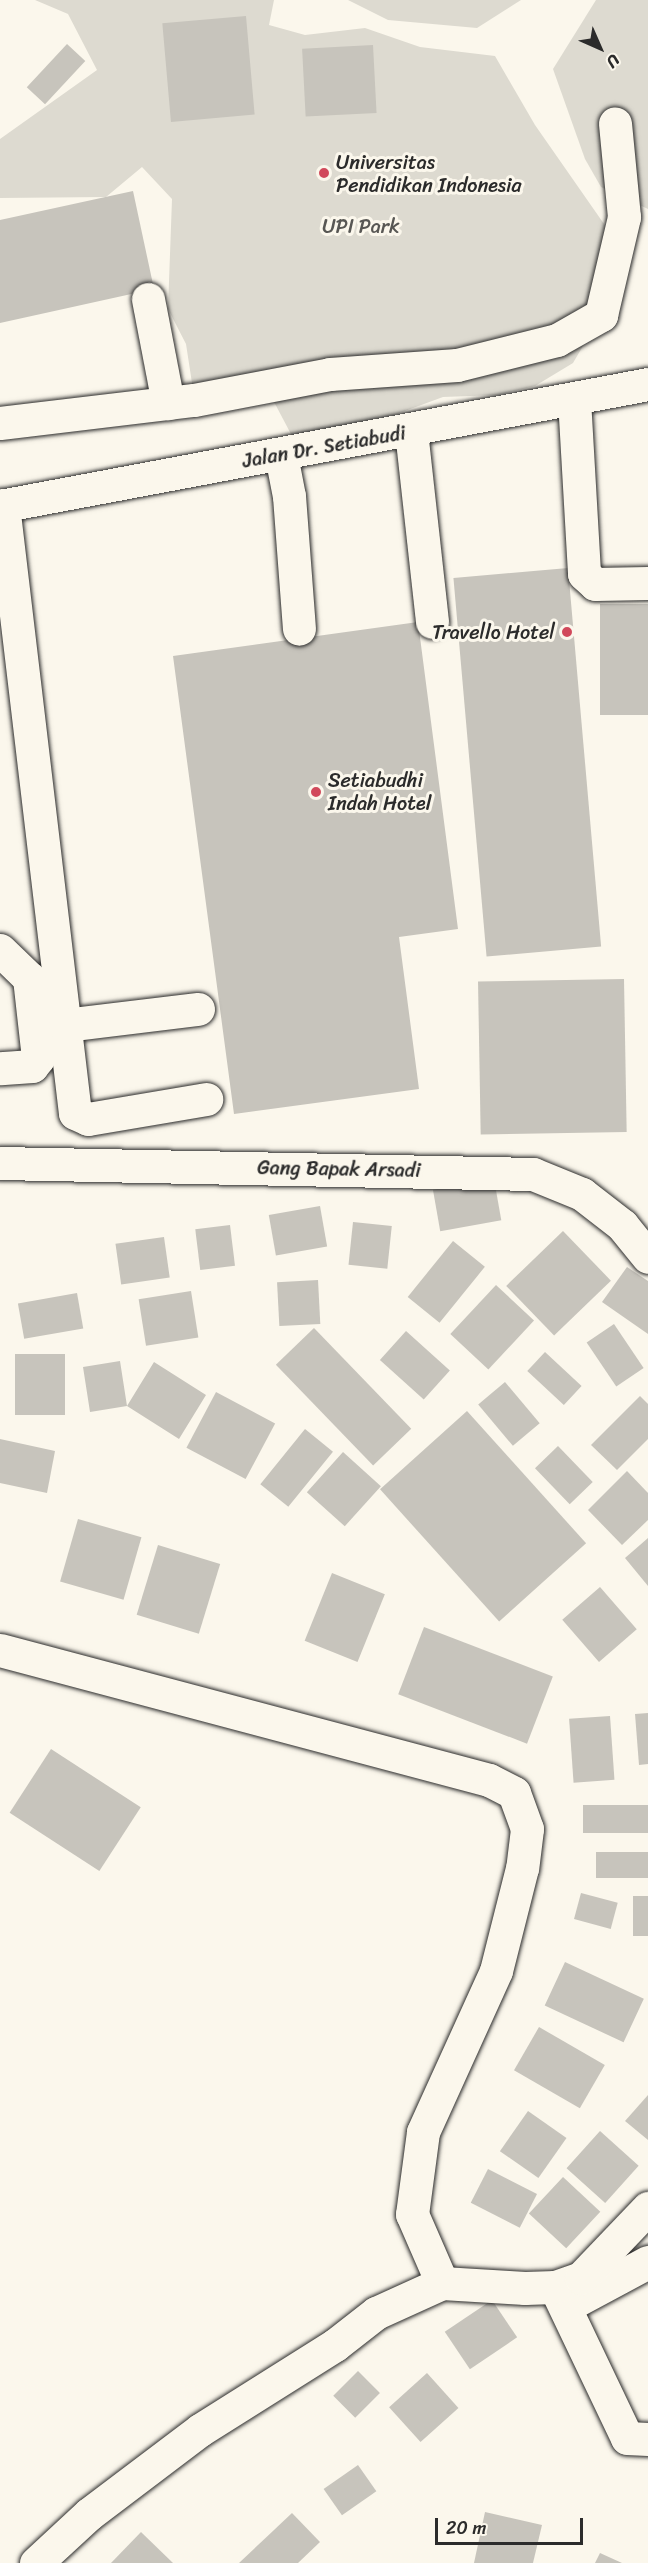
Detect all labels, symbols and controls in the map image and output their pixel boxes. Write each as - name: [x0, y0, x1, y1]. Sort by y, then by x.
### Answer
- north arrow: [570, 18, 630, 78]
- text: U: [599, 47, 627, 75]
- place label: Universitas Pendidikan Indonesia: [336, 150, 523, 197]
- marker: Universitas Pendidikan Indonesia: [317, 166, 331, 180]
- park label: UPI Park: [322, 214, 400, 238]
- street label: Jalan Dr. Setiabudi: [240, 421, 408, 473]
- place label: Travello Hotel: [432, 620, 555, 644]
- marker: Travello Hotel: [560, 625, 574, 639]
- place label: Setiabudhi Indah Hotel: [328, 768, 432, 815]
- marker: Setiabudhi Indah Hotel: [309, 785, 323, 799]
- street label: Gang Bapak Arsadi: [257, 1156, 421, 1182]
- scale bar: [438, 2506, 586, 2544]
- text: 20 m: [446, 2512, 486, 2544]

